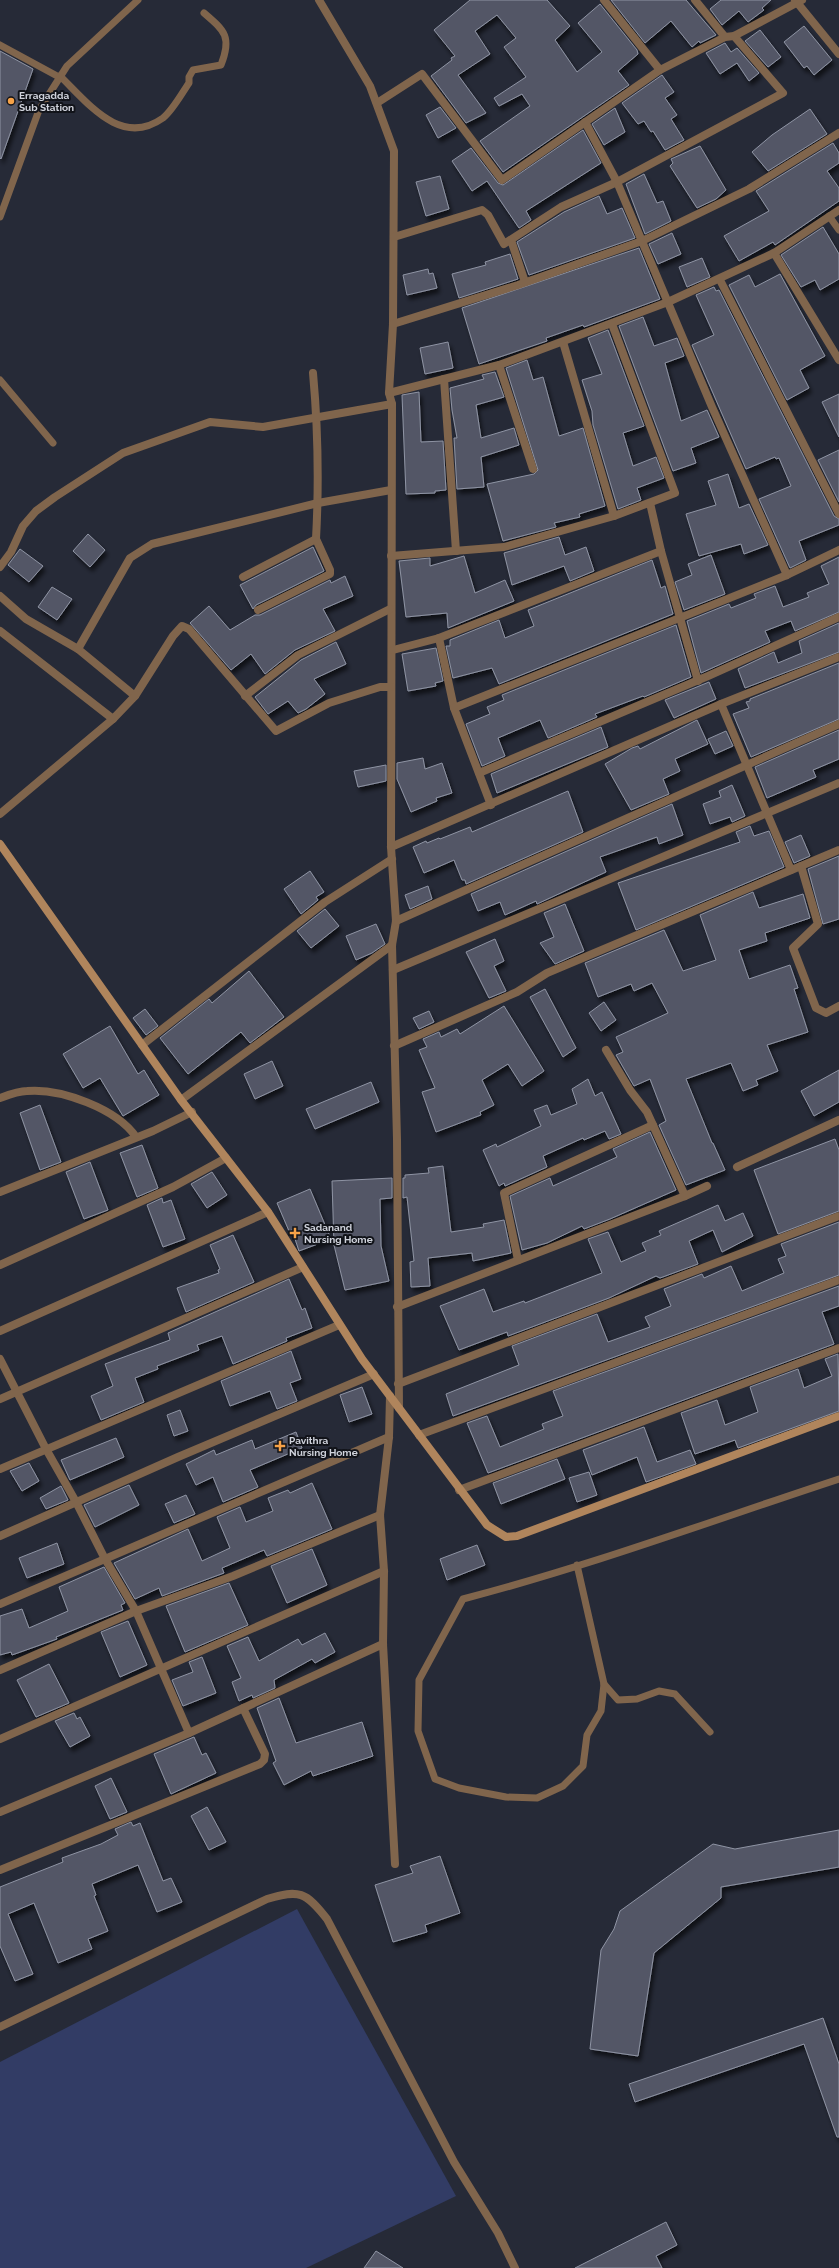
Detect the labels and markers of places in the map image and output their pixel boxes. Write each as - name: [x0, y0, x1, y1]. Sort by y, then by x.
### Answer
- place label: Erragadda Sub Station: [19, 90, 74, 113]
- marker: Erragadda Sub Station: [6, 96, 16, 106]
- place label: Sadanand Nursing Home: [304, 1222, 373, 1245]
- marker: Sadanand Nursing Home: [289, 1227, 301, 1239]
- place label: Pavithra Nursing Home: [289, 1435, 358, 1458]
- marker: Pavithra Nursing Home: [274, 1440, 286, 1452]

